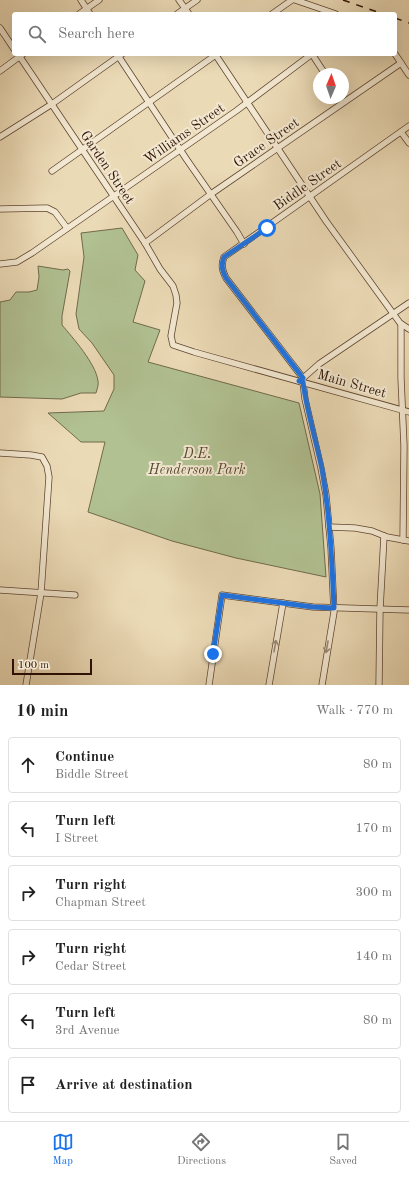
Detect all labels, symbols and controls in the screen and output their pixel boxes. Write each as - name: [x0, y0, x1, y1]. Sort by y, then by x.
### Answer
- search box: [12, 12, 397, 56]
- icon: search: [26, 23, 48, 45]
- text: Search here: [58, 27, 135, 42]
- north arrow: [313, 68, 349, 104]
- street label: Williams Street: [142, 101, 227, 167]
- street label: Grace Street: [231, 115, 302, 170]
- street label: Garden Street: [78, 128, 137, 207]
- street label: Biddle Street: [271, 156, 344, 213]
- route start: [258, 219, 276, 237]
- street label: Main Street: [316, 367, 388, 401]
- park label: D.E. Henderson Park: [147, 447, 246, 477]
- one-way arrow: [271, 640, 279, 653]
- one-way arrow: [323, 640, 331, 653]
- route end: [204, 645, 222, 663]
- scale bar: [12, 657, 92, 676]
- text: 100 m: [18, 660, 49, 671]
- text: 10 min: [16, 703, 69, 720]
- text: Walk · 770 m: [316, 704, 393, 717]
- text: Continue: [55, 750, 114, 765]
- icon: ahead: [17, 754, 39, 776]
- text: 80 m: [363, 758, 392, 771]
- text: Biddle Street: [55, 768, 129, 781]
- text: Turn left: [55, 814, 115, 829]
- icon: left: [17, 818, 39, 840]
- text: 170 m: [355, 822, 392, 835]
- text: I Street: [55, 832, 98, 845]
- text: Turn right: [55, 878, 126, 893]
- icon: right: [17, 882, 39, 904]
- text: 300 m: [355, 886, 392, 899]
- text: Chapman Street: [55, 896, 146, 909]
- text: Turn right: [55, 942, 126, 957]
- icon: right: [17, 946, 39, 968]
- text: 140 m: [355, 950, 392, 963]
- text: Cedar Street: [55, 960, 126, 973]
- text: Turn left: [55, 1006, 115, 1021]
- icon: left: [17, 1010, 39, 1032]
- text: 80 m: [363, 1014, 392, 1027]
- text: 3rd Avenue: [55, 1024, 120, 1037]
- icon: arrive: [17, 1074, 39, 1096]
- text: Arrive at destination: [55, 1078, 193, 1093]
- tab: Map: [52, 1131, 74, 1169]
- tab: Directions: [177, 1131, 226, 1169]
- tab: Saved: [329, 1131, 357, 1169]

